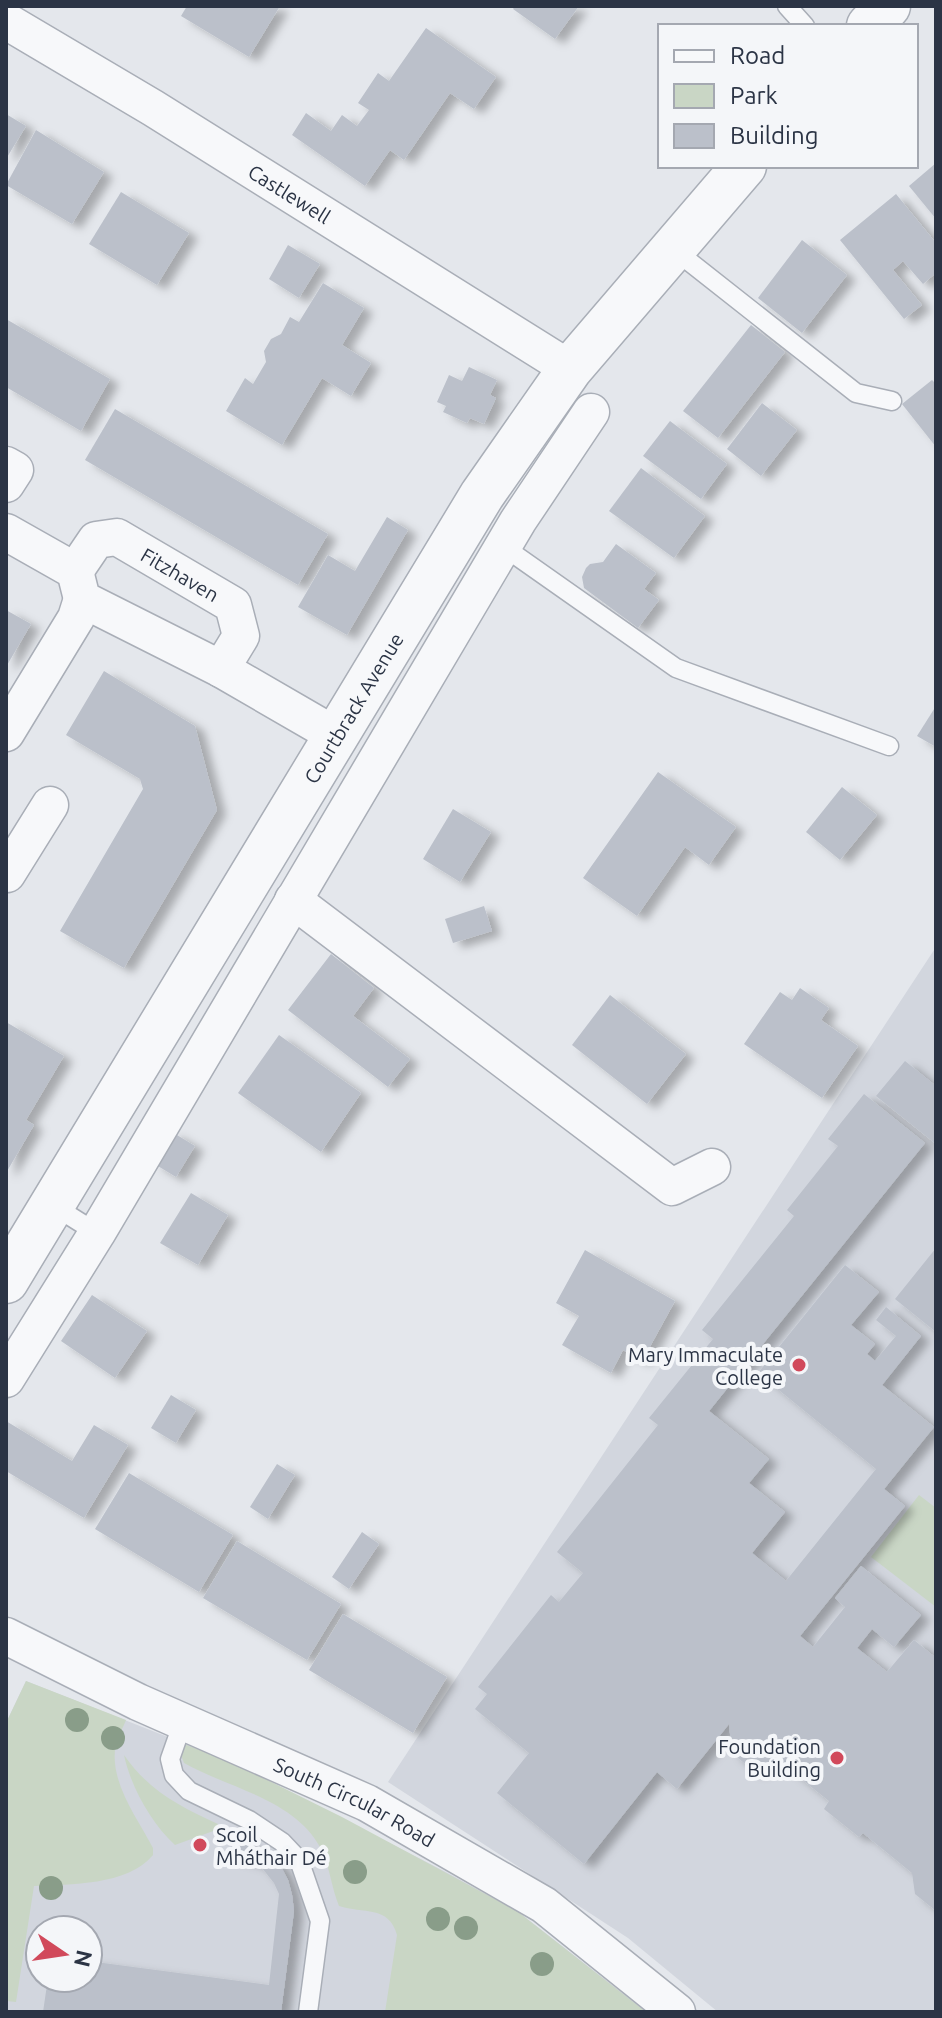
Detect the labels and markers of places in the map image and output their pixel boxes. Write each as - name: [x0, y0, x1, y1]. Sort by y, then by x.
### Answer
- place label: Mary Immaculate College: [628, 1343, 783, 1389]
- marker: Mary Immaculate College: [790, 1356, 808, 1374]
- place label: Foundation Building: [718, 1735, 821, 1781]
- marker: Foundation Building: [828, 1749, 846, 1767]
- place label: Scoil Mháthair Dé: [216, 1823, 327, 1869]
- marker: Scoil Mháthair Dé: [191, 1836, 209, 1854]

